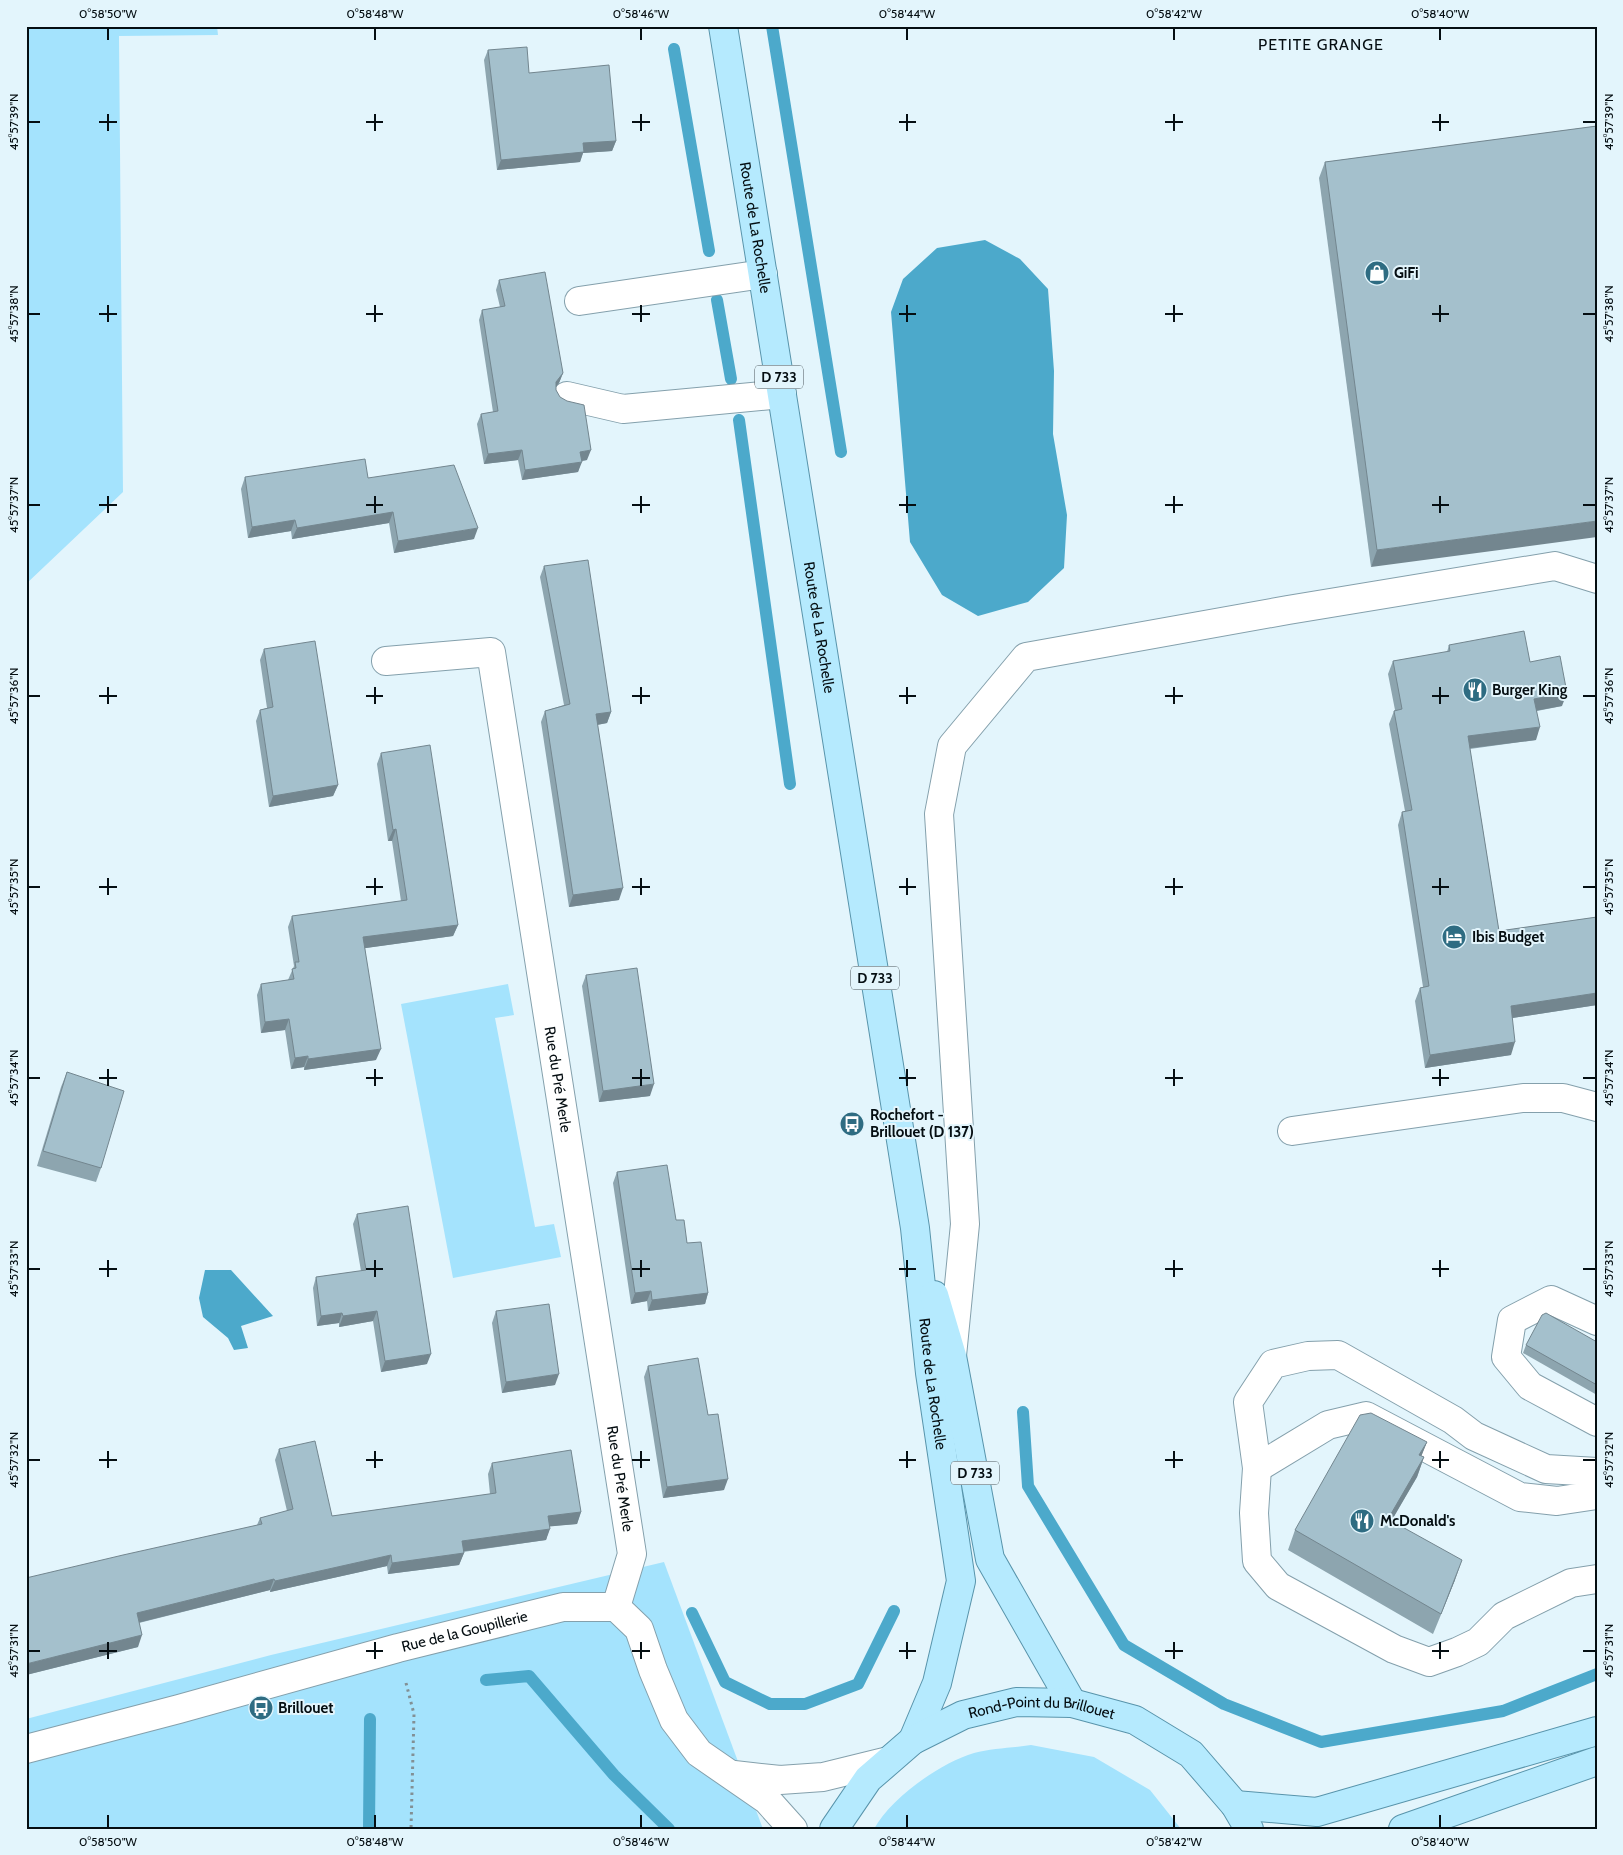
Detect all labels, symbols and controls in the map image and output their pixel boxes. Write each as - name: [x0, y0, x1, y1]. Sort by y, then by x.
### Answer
- text: 0°58'50"W: [79, 6, 138, 21]
- text: 0°58'48"W: [347, 6, 404, 21]
- text: 0°58'46"W: [613, 6, 670, 21]
- text: 0°58'44"W: [879, 6, 936, 21]
- text: 0°58'42"W: [1146, 6, 1203, 21]
- text: 0°58'40"W: [1411, 6, 1470, 21]
- district label: PETITE GRANGE: [1258, 35, 1384, 54]
- text: 45°57'39"N: [6, 93, 21, 151]
- text: 45°57'39"N: [1601, 93, 1616, 151]
- street label: Route de La Rochelle: [736, 160, 775, 295]
- shop icon: GiFi: [1364, 260, 1390, 286]
- place label: GiFi: [1394, 264, 1419, 282]
- text: 45°57'38"N: [6, 285, 21, 343]
- text: 45°57'38"N: [1601, 285, 1616, 343]
- road number: D 733: [755, 366, 803, 388]
- text: 45°57'37"N: [6, 477, 21, 533]
- text: 45°57'37"N: [1601, 477, 1616, 533]
- street label: Route de La Rochelle: [800, 560, 838, 695]
- text: 45°57'36"N: [6, 667, 21, 725]
- text: 45°57'36"N: [1601, 667, 1616, 725]
- restaurant icon: Burger King: [1462, 677, 1488, 703]
- place label: Burger King: [1492, 681, 1568, 699]
- text: 45°57'35"N: [6, 859, 21, 915]
- text: 45°57'35"N: [1601, 859, 1616, 915]
- hotel icon: Ibis Budget: [1441, 924, 1467, 950]
- place label: Ibis Budget: [1472, 928, 1544, 946]
- road number: D 733: [851, 966, 899, 990]
- street label: Rue du Pré Merle: [541, 1025, 575, 1134]
- text: 45°57'34"N: [6, 1049, 21, 1107]
- text: 45°57'34"N: [1601, 1049, 1616, 1107]
- place label: Rochefort - Brillouet (D 137): [870, 1106, 974, 1141]
- bus stop icon: Rochefort - Brillouet (D 137): [839, 1111, 865, 1137]
- text: 45°57'33"N: [6, 1241, 21, 1297]
- text: 45°57'33"N: [1601, 1241, 1616, 1297]
- street label: Route de La Rochelle: [915, 1317, 950, 1451]
- street label: Rue du Pré Merle: [603, 1424, 637, 1533]
- text: 45°57'32"N: [6, 1432, 21, 1488]
- text: 45°57'32"N: [1601, 1432, 1616, 1488]
- road number: D 733: [951, 1462, 999, 1485]
- restaurant icon: McDonald's: [1349, 1508, 1375, 1534]
- place label: McDonald's: [1380, 1512, 1455, 1530]
- street label: Rue de la Goupillerie: [400, 1607, 530, 1656]
- text: 45°57'31"N: [6, 1624, 21, 1678]
- text: 45°57'31"N: [1601, 1624, 1616, 1678]
- street label: Rond-Point du Brillouet: [966, 1693, 1117, 1723]
- bus stop icon: Brillouet: [248, 1695, 274, 1721]
- place label: Brillouet: [278, 1699, 333, 1717]
- text: 0°58'50"W: [79, 1834, 138, 1849]
- text: 0°58'48"W: [347, 1834, 404, 1849]
- text: 0°58'46"W: [613, 1834, 670, 1849]
- text: 0°58'44"W: [879, 1834, 936, 1849]
- text: 0°58'42"W: [1146, 1834, 1203, 1849]
- text: 0°58'40"W: [1411, 1834, 1470, 1849]

